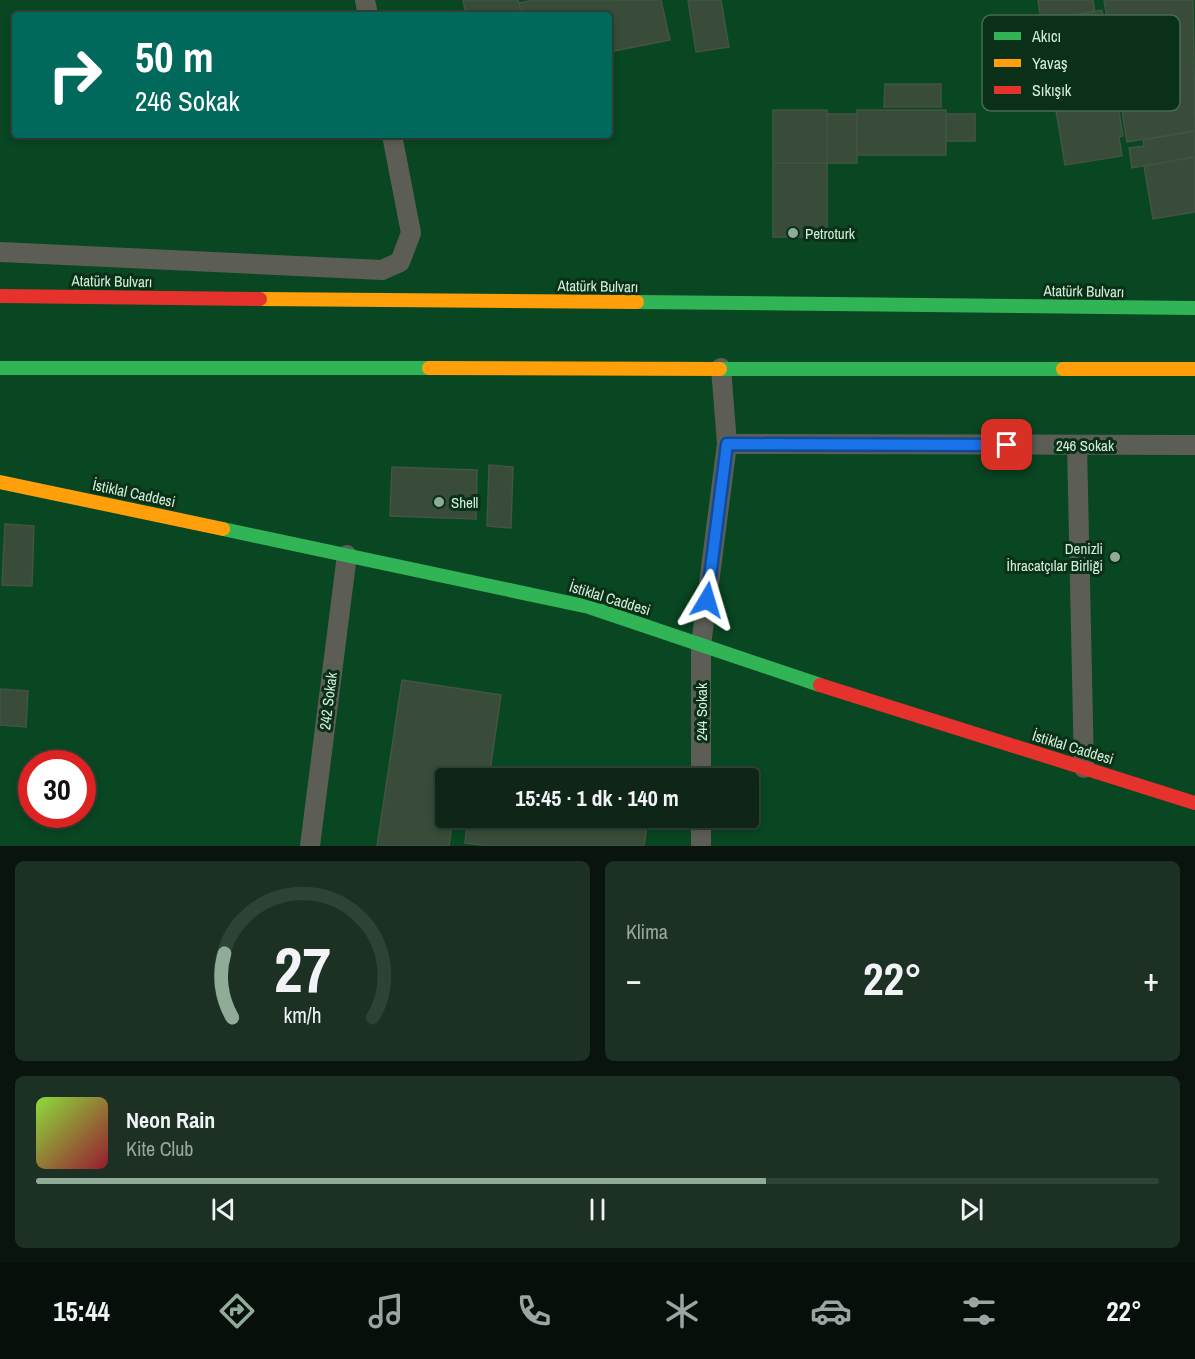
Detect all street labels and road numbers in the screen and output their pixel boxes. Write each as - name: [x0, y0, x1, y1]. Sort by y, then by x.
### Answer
- street label: Atatürk Bulvarı: [70, 270, 153, 292]
- street label: Atatürk Bulvarı: [556, 275, 639, 297]
- street label: Atatürk Bulvarı: [1042, 280, 1125, 302]
- street label: 246 Sokak: [1056, 435, 1115, 456]
- street label: İstiklal Caddesi: [91, 474, 177, 512]
- street label: İstiklal Caddesi: [567, 576, 653, 620]
- street label: 242 Sokak: [314, 670, 342, 731]
- street label: 244 Sokak: [691, 682, 712, 741]
- street label: İstiklal Caddesi: [1030, 725, 1116, 769]

